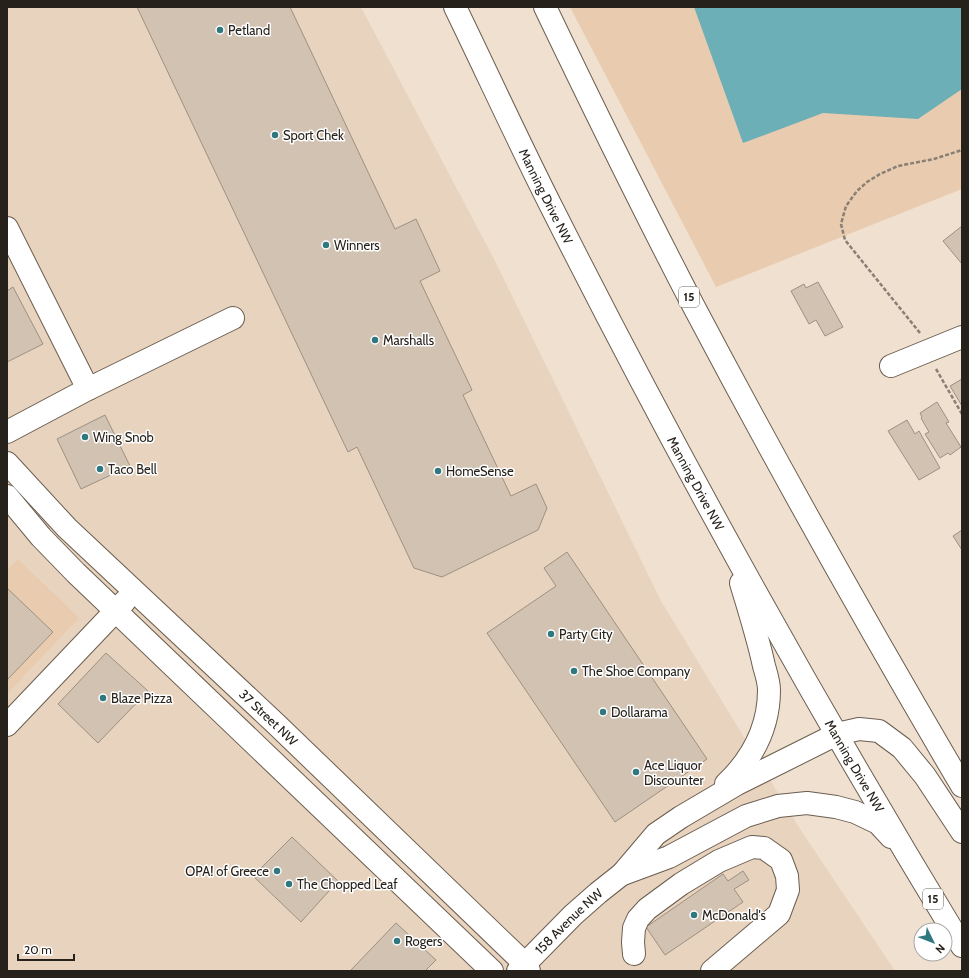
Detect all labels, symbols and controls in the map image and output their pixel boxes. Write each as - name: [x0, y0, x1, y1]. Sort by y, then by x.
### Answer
- place label: Petland: [228, 22, 270, 38]
- marker: Petland: [215, 25, 225, 35]
- place label: Sport Chek: [283, 127, 344, 143]
- marker: Sport Chek: [270, 130, 280, 140]
- street label: Manning Drive NW: [516, 146, 577, 247]
- place label: Winners: [334, 237, 380, 253]
- marker: Winners: [321, 240, 331, 250]
- road number: 15: [679, 287, 699, 307]
- place label: Marshalls: [383, 332, 435, 348]
- marker: Marshalls: [370, 335, 380, 345]
- place label: Wing Snob: [93, 429, 154, 445]
- marker: Wing Snob: [80, 432, 90, 442]
- street label: Manning Drive NW: [664, 434, 728, 534]
- place label: Taco Bell: [108, 461, 157, 477]
- place label: HomeSense: [446, 463, 514, 479]
- marker: Taco Bell: [95, 464, 105, 474]
- marker: HomeSense: [433, 466, 443, 476]
- place label: Party City: [559, 626, 613, 642]
- marker: Party City: [546, 629, 556, 639]
- place label: The Shoe Company: [582, 663, 691, 679]
- marker: The Shoe Company: [569, 666, 579, 676]
- street label: 37 Street NW: [236, 686, 302, 749]
- place label: Blaze Pizza: [111, 690, 173, 706]
- marker: Blaze Pizza: [98, 693, 108, 703]
- place label: Dollarama: [611, 704, 669, 720]
- marker: Dollarama: [598, 707, 608, 717]
- street label: Manning Drive NW: [822, 717, 888, 816]
- place label: Ace Liquor Discounter: [644, 757, 704, 788]
- marker: Ace Liquor Discounter: [631, 767, 641, 777]
- place label: OPA! of Greece: [185, 863, 269, 879]
- marker: OPA! of Greece: [272, 866, 282, 876]
- place label: The Chopped Leaf: [297, 876, 398, 892]
- marker: The Chopped Leaf: [284, 879, 294, 889]
- street label: 158 Avenue NW: [531, 884, 606, 957]
- road number: 15: [923, 889, 943, 909]
- place label: McDonald's: [702, 907, 767, 923]
- marker: McDonald's: [689, 910, 699, 920]
- north arrow: [913, 922, 953, 962]
- place label: Rogers: [405, 933, 443, 949]
- scale bar: [18, 936, 74, 962]
- marker: Rogers: [392, 936, 402, 946]
- text: N: [933, 941, 948, 956]
- text: 20 m: [24, 942, 52, 957]

